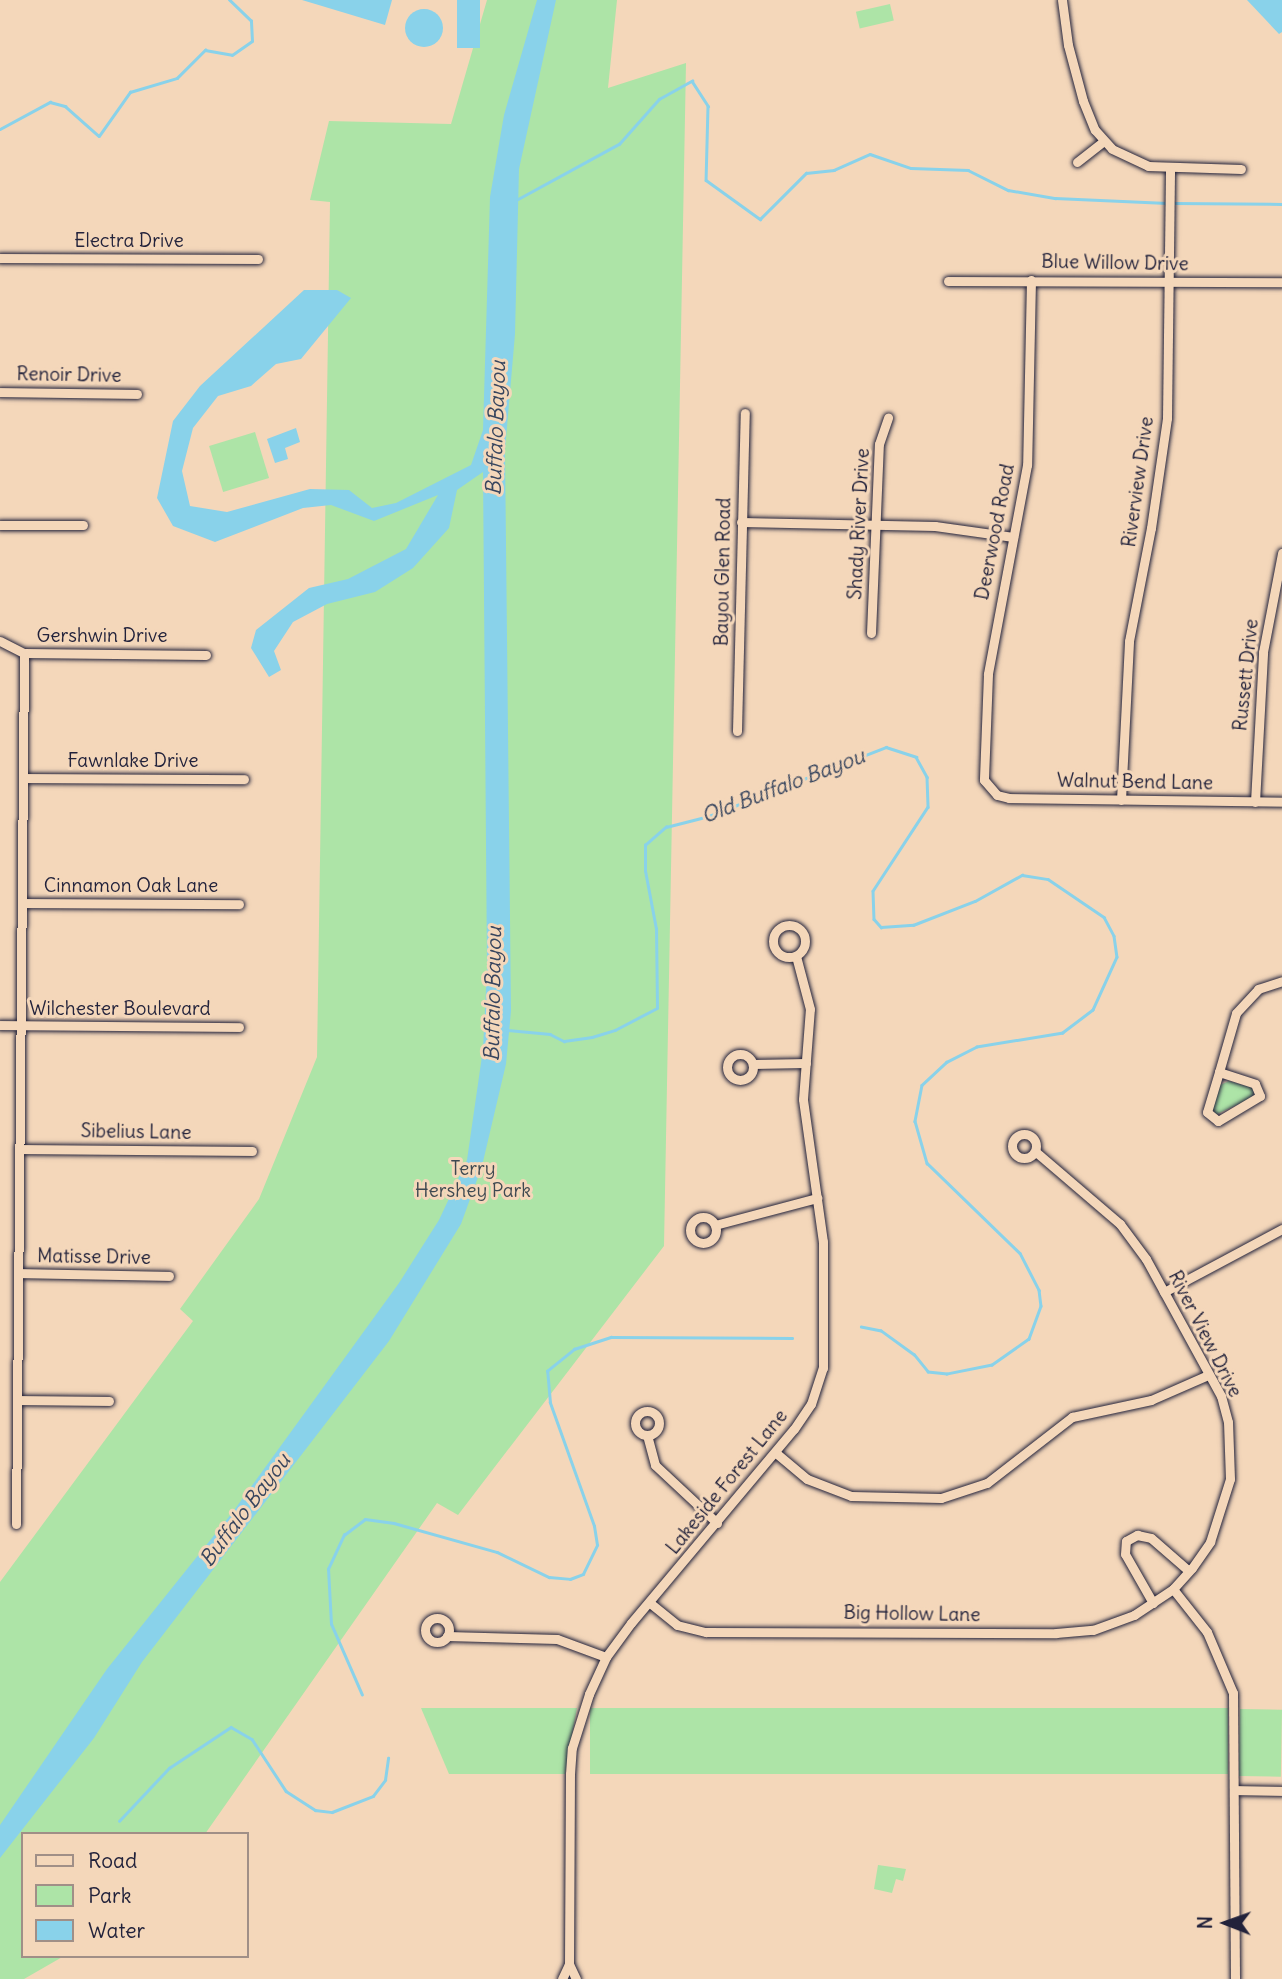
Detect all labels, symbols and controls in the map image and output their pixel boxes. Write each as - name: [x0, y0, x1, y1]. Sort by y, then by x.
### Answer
- street label: Electra Drive: [74, 230, 184, 252]
- street label: Blue Willow Drive: [1041, 250, 1189, 276]
- water label: Buffalo Bayou: [481, 360, 511, 496]
- street label: Renoir Drive: [16, 363, 122, 387]
- street label: Riverview Drive: [1118, 415, 1158, 549]
- street label: Shady River Drive: [844, 448, 874, 600]
- street label: Deerwood Road: [971, 462, 1019, 602]
- street label: Bayou Glen Road: [710, 498, 736, 646]
- street label: Russett Drive: [1229, 618, 1263, 732]
- street label: Gershwin Drive: [37, 625, 167, 647]
- water label: Old Buffalo Bayou: [698, 743, 868, 829]
- street label: Fawnlake Drive: [68, 750, 198, 772]
- street label: Walnut Bend Lane: [1057, 769, 1213, 795]
- street label: Cinnamon Oak Lane: [44, 875, 218, 897]
- water label: Buffalo Bayou: [479, 926, 507, 1062]
- street label: Wilchester Boulevard: [29, 998, 211, 1020]
- street label: Sibelius Lane: [81, 1120, 191, 1144]
- park label: Terry Hershey Park: [415, 1158, 531, 1202]
- street label: Matisse Drive: [37, 1245, 151, 1269]
- street label: River View Drive: [1163, 1267, 1247, 1401]
- street label: Lakeside Forest Lane: [662, 1405, 792, 1559]
- water label: Buffalo Bayou: [194, 1449, 296, 1571]
- street label: Big Hollow Lane: [843, 1601, 981, 1627]
- legend: [21, 1832, 248, 1958]
- text: Road: [88, 1847, 137, 1874]
- text: Park: [88, 1882, 131, 1909]
- north arrow: [1191, 1888, 1261, 1958]
- text: N: [1193, 1916, 1217, 1929]
- text: Water: [88, 1917, 145, 1944]

